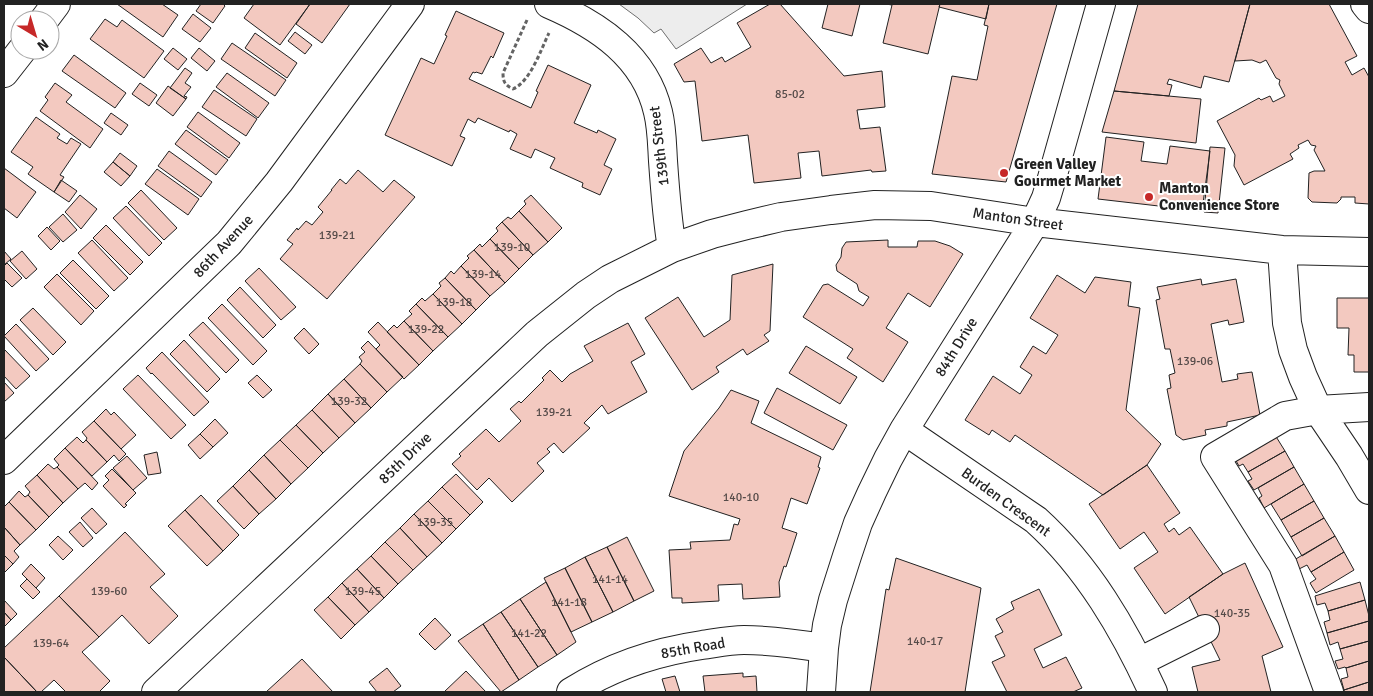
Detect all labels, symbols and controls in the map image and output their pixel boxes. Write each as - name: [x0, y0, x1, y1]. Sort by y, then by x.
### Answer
- north arrow: [10, 10, 60, 60]
- text: N: [34, 35, 52, 55]
- house number: 85-02: [775, 87, 805, 102]
- street label: 139th Street: [645, 105, 673, 187]
- place label: Green Valley Gourmet Market: [1014, 155, 1122, 190]
- marker: Green Valley Gourmet Market: [998, 167, 1010, 179]
- place label: Manton Convenience Store: [1159, 179, 1279, 214]
- marker: Manton Convenience Store: [1143, 191, 1155, 203]
- street label: Manton Street: [971, 204, 1065, 234]
- street label: 86th Avenue: [189, 211, 257, 281]
- house number: 139-21: [319, 228, 355, 243]
- house number: 139-10: [494, 240, 530, 255]
- house number: 139-14: [465, 267, 502, 282]
- house number: 139-18: [436, 295, 472, 310]
- street label: 84th Drive: [931, 314, 981, 380]
- house number: 139-22: [408, 322, 444, 337]
- house number: 139-06: [1177, 354, 1213, 369]
- house number: 139-32: [331, 394, 367, 409]
- house number: 139-21: [536, 405, 572, 420]
- street label: 85th Drive: [375, 428, 435, 488]
- street label: Burden Crescent: [958, 464, 1054, 540]
- house number: 140-10: [723, 490, 759, 505]
- house number: 139-35: [417, 515, 453, 530]
- house number: 141-14: [592, 572, 629, 587]
- house number: 139-60: [91, 584, 127, 599]
- house number: 139-45: [345, 584, 381, 599]
- house number: 141-18: [551, 595, 587, 610]
- house number: 140-35: [1214, 606, 1250, 621]
- house number: 141-22: [511, 626, 547, 641]
- street label: 85th Road: [659, 633, 727, 663]
- house number: 140-17: [907, 634, 943, 649]
- house number: 139-64: [33, 636, 70, 651]

